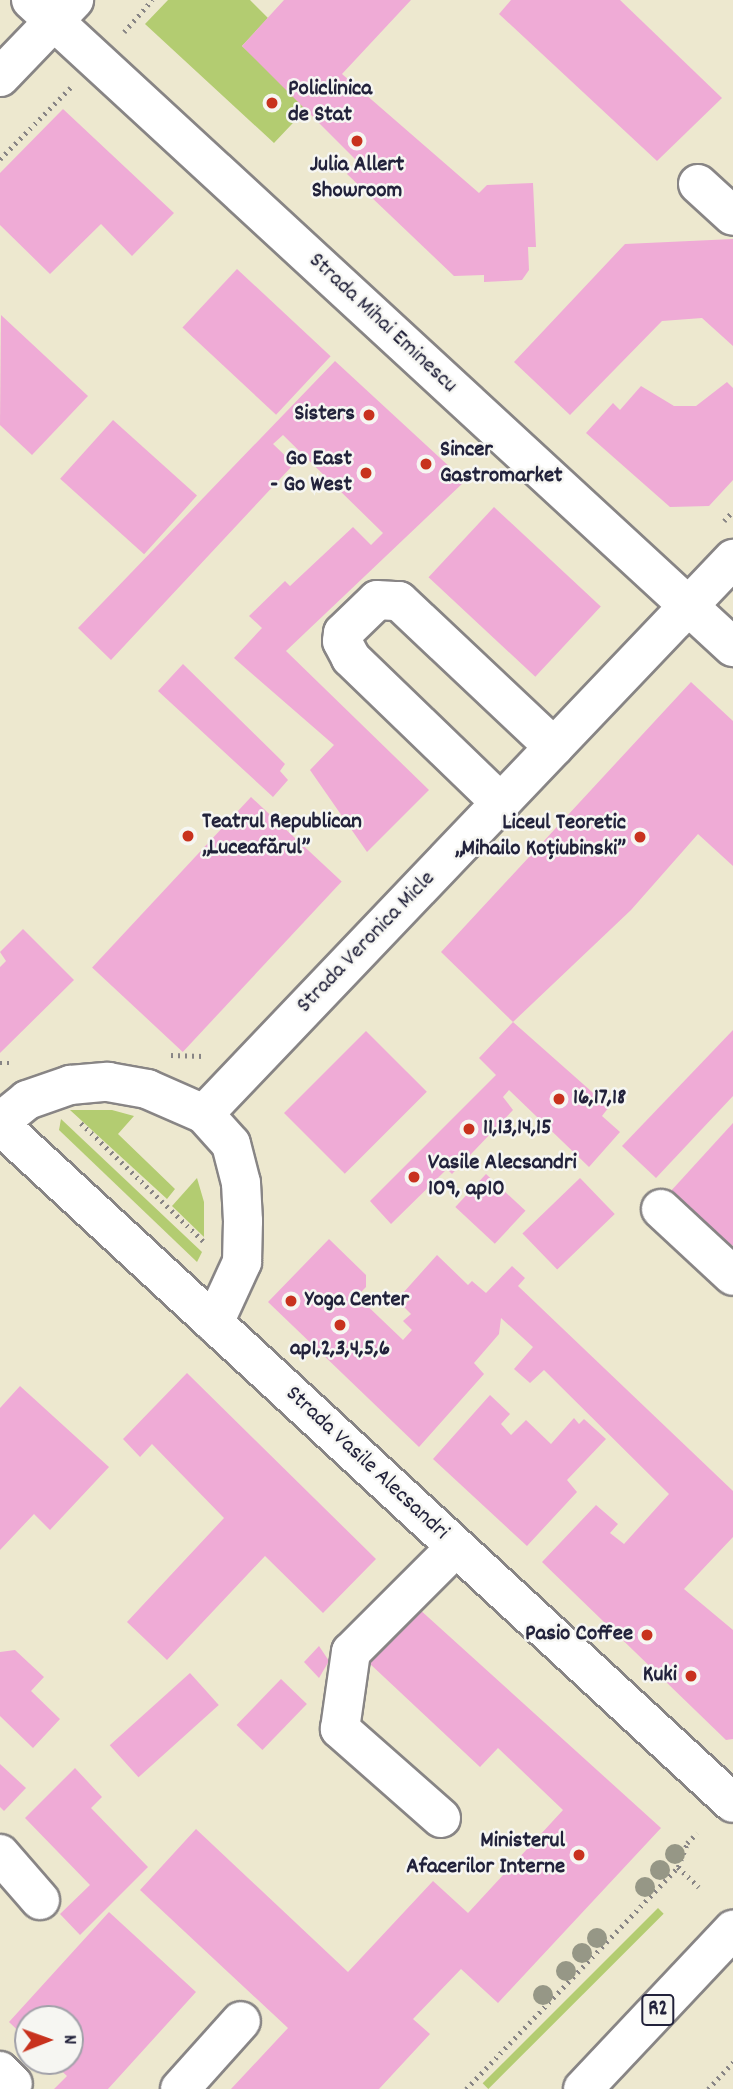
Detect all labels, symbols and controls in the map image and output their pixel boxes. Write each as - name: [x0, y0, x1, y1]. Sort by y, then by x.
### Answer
- place label: Policlinica de Stat: [288, 76, 372, 130]
- marker: Policlinica de Stat: [262, 93, 282, 113]
- marker: Julia Allert Showroom: [349, 133, 365, 149]
- place label: Julia Allert Showroom: [310, 152, 404, 206]
- street label: Strada Mihai Eminescu: [302, 248, 462, 400]
- place label: Sisters: [294, 401, 355, 429]
- marker: Sisters: [361, 407, 377, 423]
- place label: Sincer Gastromarket: [440, 437, 562, 491]
- place label: Go East - Go West: [270, 446, 352, 500]
- marker: Sincer Gastromarket: [418, 456, 434, 472]
- marker: Go East - Go West: [358, 465, 374, 481]
- place label: Teatrul Republican „Luceafărul”: [202, 809, 362, 863]
- place label: Liceul Teoretic „Mihailo Koțiubinski”: [455, 810, 626, 864]
- marker: Teatrul Republican „Luceafărul”: [180, 828, 196, 844]
- marker: Liceul Teoretic „Mihailo Koțiubinski”: [632, 829, 648, 845]
- street label: Strada Veronica Micle: [292, 866, 442, 1020]
- place label: 16,17,18: [573, 1085, 626, 1113]
- marker: 16,17,18: [551, 1091, 567, 1107]
- place label: 11,13,14,15: [483, 1115, 552, 1143]
- marker: 11,13,14,15: [461, 1121, 477, 1137]
- place label: Vasile Alecsandri 109, ap10: [428, 1150, 577, 1204]
- marker: Vasile Alecsandri 109, ap10: [406, 1169, 422, 1185]
- place label: Yoga Center: [305, 1287, 409, 1315]
- marker: Yoga Center: [283, 1293, 299, 1309]
- marker: ap1,2,3,4,5,6: [332, 1317, 348, 1333]
- place label: ap1,2,3,4,5,6: [290, 1336, 390, 1364]
- street label: Strada Vasile Alecsandri: [279, 1381, 453, 1547]
- place label: Pasio Coffee: [525, 1621, 633, 1649]
- marker: Pasio Coffee: [639, 1627, 655, 1643]
- place label: Kuki: [643, 1662, 677, 1690]
- marker: Kuki: [683, 1668, 699, 1684]
- place label: Ministerul Afacerilor Interne: [406, 1828, 565, 1882]
- marker: Ministerul Afacerilor Interne: [571, 1847, 587, 1863]
- road number: R2: [640, 1993, 676, 2028]
- north arrow: [14, 2005, 84, 2075]
- text: N: [55, 2035, 82, 2045]

